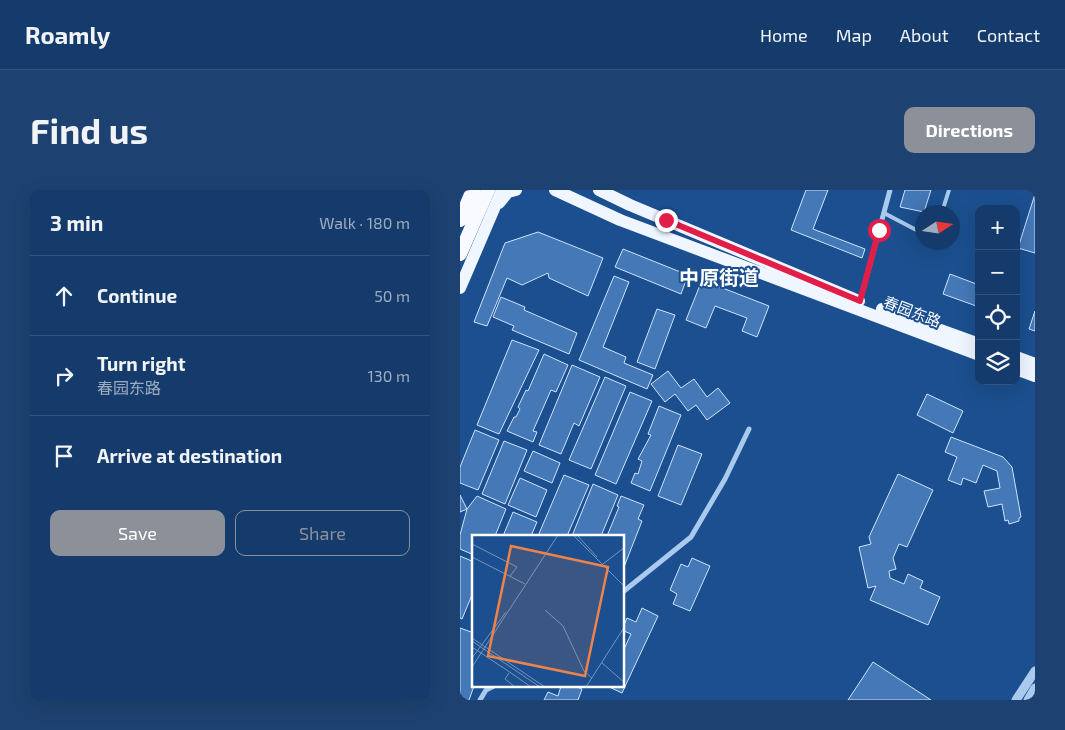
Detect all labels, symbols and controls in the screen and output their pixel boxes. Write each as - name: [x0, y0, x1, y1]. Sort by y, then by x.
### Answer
- text: Roamly: [25, 20, 110, 49]
- text: Home: [760, 24, 808, 46]
- text: Map: [836, 24, 872, 46]
- text: About: [900, 24, 949, 46]
- text: Contact: [977, 24, 1040, 46]
- button: Directions: [904, 107, 1035, 153]
- text: Find us: [30, 109, 148, 151]
- north arrow: [915, 205, 960, 250]
- map controls: [975, 205, 1020, 385]
- button: +: [975, 205, 1020, 250]
- route end: [655, 209, 678, 232]
- text: 3 min: [50, 210, 103, 235]
- text: Walk · 180 m: [319, 213, 410, 232]
- route start: [868, 219, 891, 242]
- button: −: [975, 250, 1020, 295]
- district label: 中原街道: [679, 265, 759, 289]
- icon: ahead: [50, 282, 78, 310]
- text: Continue: [97, 284, 177, 307]
- text: 50 m: [374, 286, 410, 305]
- street label: 春园东路: [881, 292, 944, 330]
- button: locate: [975, 295, 1020, 340]
- button: layers: [975, 340, 1020, 385]
- text: Turn right: [97, 352, 185, 375]
- icon: right: [50, 362, 78, 390]
- text: 130 m: [368, 366, 410, 385]
- text: 春园东路: [97, 378, 161, 397]
- icon: arrive: [50, 442, 78, 470]
- text: Arrive at destination: [97, 444, 282, 467]
- button: Save: [50, 510, 225, 556]
- button: Share: [235, 510, 410, 556]
- inset map: [472, 535, 625, 688]

